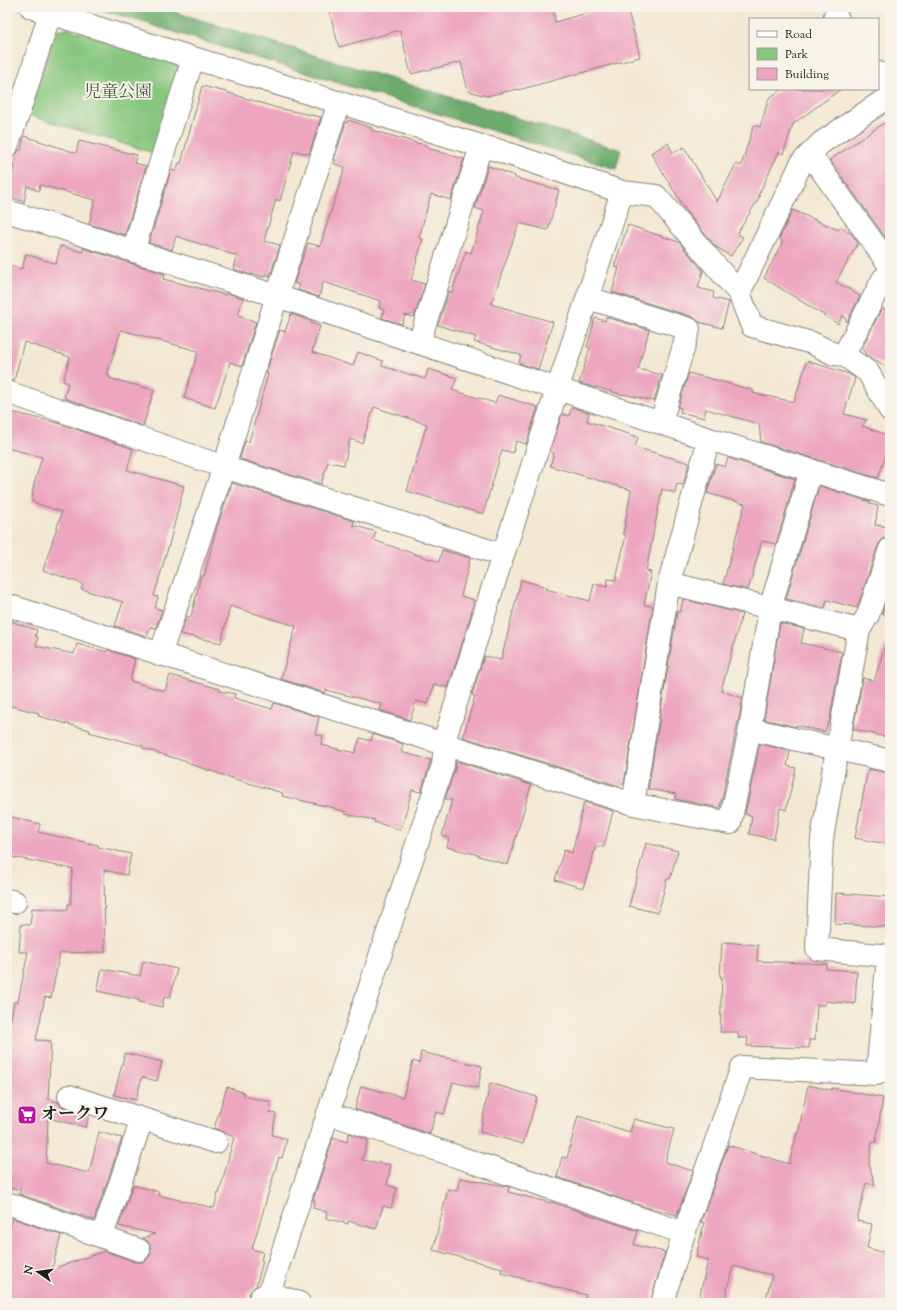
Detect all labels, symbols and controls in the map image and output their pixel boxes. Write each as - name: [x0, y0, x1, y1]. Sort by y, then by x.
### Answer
- legend: [749, 18, 879, 90]
- text: Road: [785, 26, 812, 44]
- text: Park: [785, 46, 808, 64]
- text: Building: [785, 66, 829, 84]
- park label: 児童公園: [84, 81, 152, 105]
- place label: オークワ: [41, 1103, 109, 1127]
- supermarket icon: オークワ: [16, 1104, 38, 1126]
- north arrow: [18, 1252, 58, 1292]
- text: N: [20, 1264, 38, 1277]

